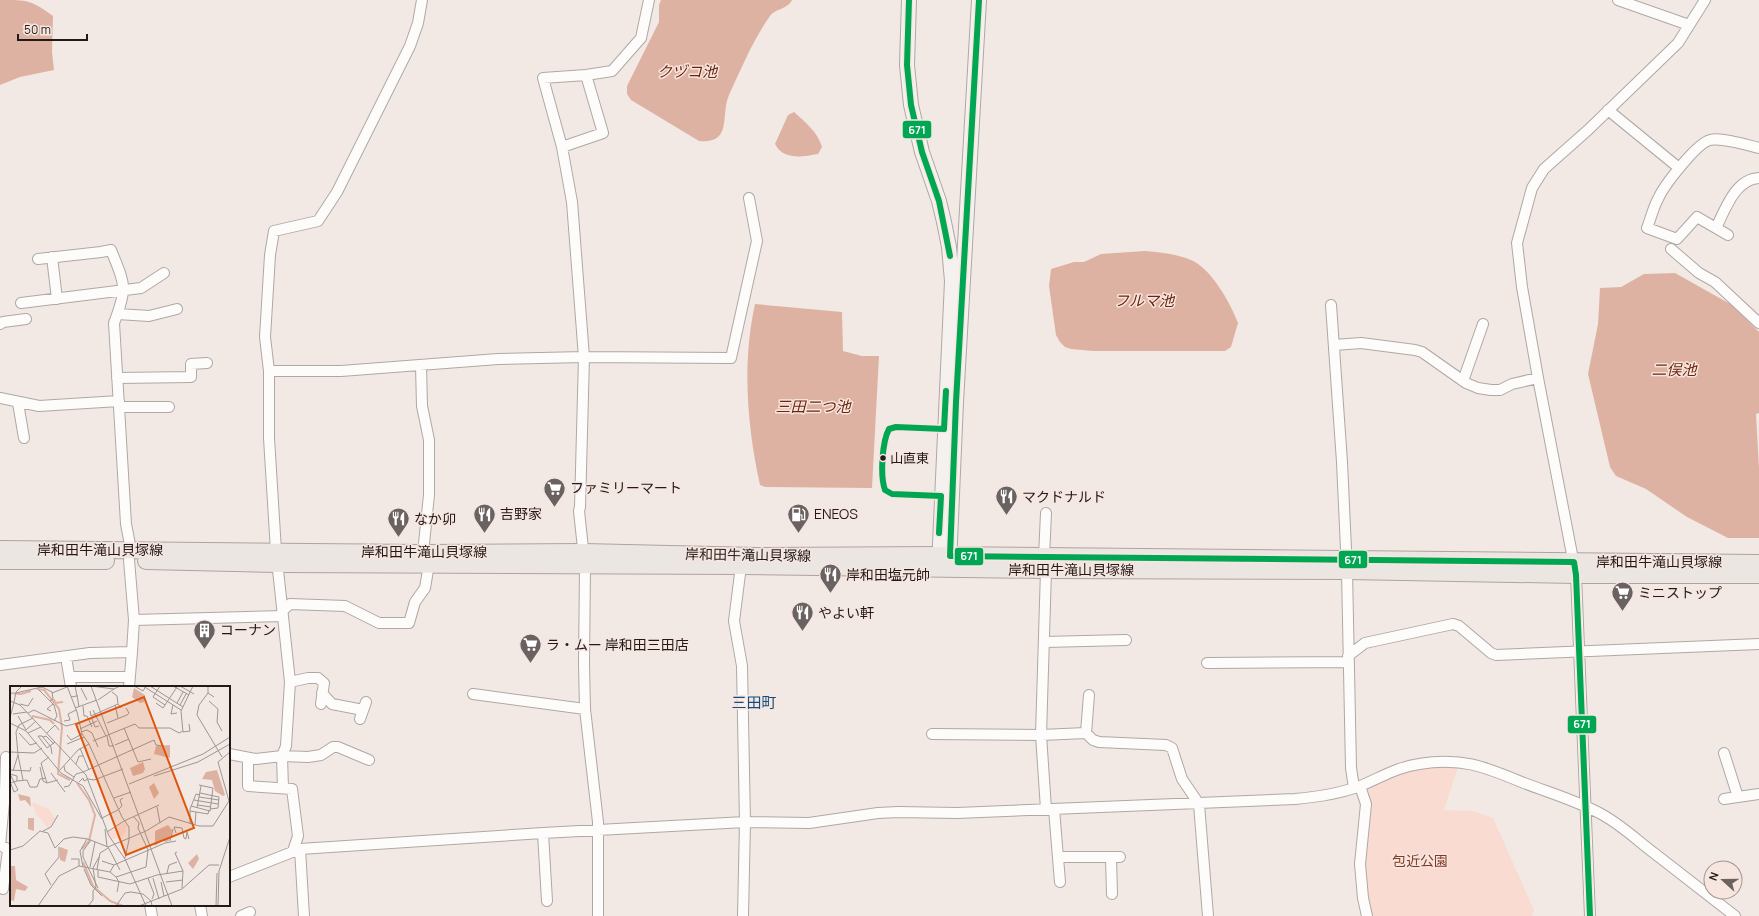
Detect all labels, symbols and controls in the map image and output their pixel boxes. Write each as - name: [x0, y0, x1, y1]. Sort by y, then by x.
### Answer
- scale bar: [18, 16, 87, 42]
- text: 50 m: [24, 21, 51, 38]
- water label: クヅコ池: [657, 61, 719, 82]
- line badge: 671: [902, 120, 932, 139]
- text: 671: [908, 122, 926, 137]
- water label: フルマ池: [1114, 290, 1176, 311]
- water label: 二俣池: [1651, 359, 1698, 380]
- water label: 三田二つ池: [775, 396, 852, 417]
- place label: 山直東: [890, 449, 929, 467]
- marker: 山直東: [878, 453, 888, 463]
- supermarket icon: ファミリーマート: [542, 475, 568, 508]
- place label: ファミリーマート: [570, 478, 682, 497]
- restaurant icon: マクドナルド: [994, 484, 1020, 517]
- place label: マクドナルド: [1022, 487, 1106, 506]
- restaurant icon: 吉野家: [471, 501, 497, 534]
- fuel station icon: ENEOS: [785, 501, 811, 534]
- place label: 吉野家: [500, 504, 542, 523]
- place label: ENEOS: [814, 504, 858, 523]
- restaurant icon: なか卯: [386, 506, 412, 539]
- place label: なか卯: [414, 509, 456, 528]
- street label: 岸和田牛滝山貝塚線: [37, 540, 163, 559]
- street label: 岸和田牛滝山貝塚線: [361, 542, 487, 561]
- street label: 岸和田牛滝山貝塚線: [685, 544, 811, 565]
- line badge: 671: [954, 547, 984, 566]
- text: 671: [960, 548, 978, 563]
- line badge: 671: [1338, 550, 1368, 569]
- text: 671: [1344, 552, 1362, 567]
- street label: 岸和田牛滝山貝塚線: [1596, 552, 1722, 571]
- street label: 岸和田牛滝山貝塚線: [1008, 560, 1134, 579]
- restaurant icon: 岸和田塩元帥: [817, 562, 843, 595]
- place label: 岸和田塩元帥: [846, 565, 930, 584]
- supermarket icon: ミニストップ: [1610, 580, 1636, 613]
- place label: ミニストップ: [1638, 583, 1722, 602]
- restaurant icon: やよい軒: [790, 600, 816, 633]
- place label: やよい軒: [818, 603, 874, 622]
- building icon: コーナン: [191, 617, 217, 650]
- place label: コーナン: [220, 620, 276, 639]
- supermarket icon: ラ・ムー 岸和田三田店: [518, 632, 544, 665]
- place label: ラ・ムー 岸和田三田店: [546, 635, 689, 654]
- inset map: [10, 686, 230, 906]
- district label: 三田町: [731, 692, 777, 713]
- line badge: 671: [1567, 715, 1597, 734]
- text: 671: [1573, 716, 1591, 731]
- park label: 包近公園: [1392, 851, 1448, 870]
- north arrow: [1703, 860, 1743, 900]
- text: N: [1705, 870, 1722, 883]

